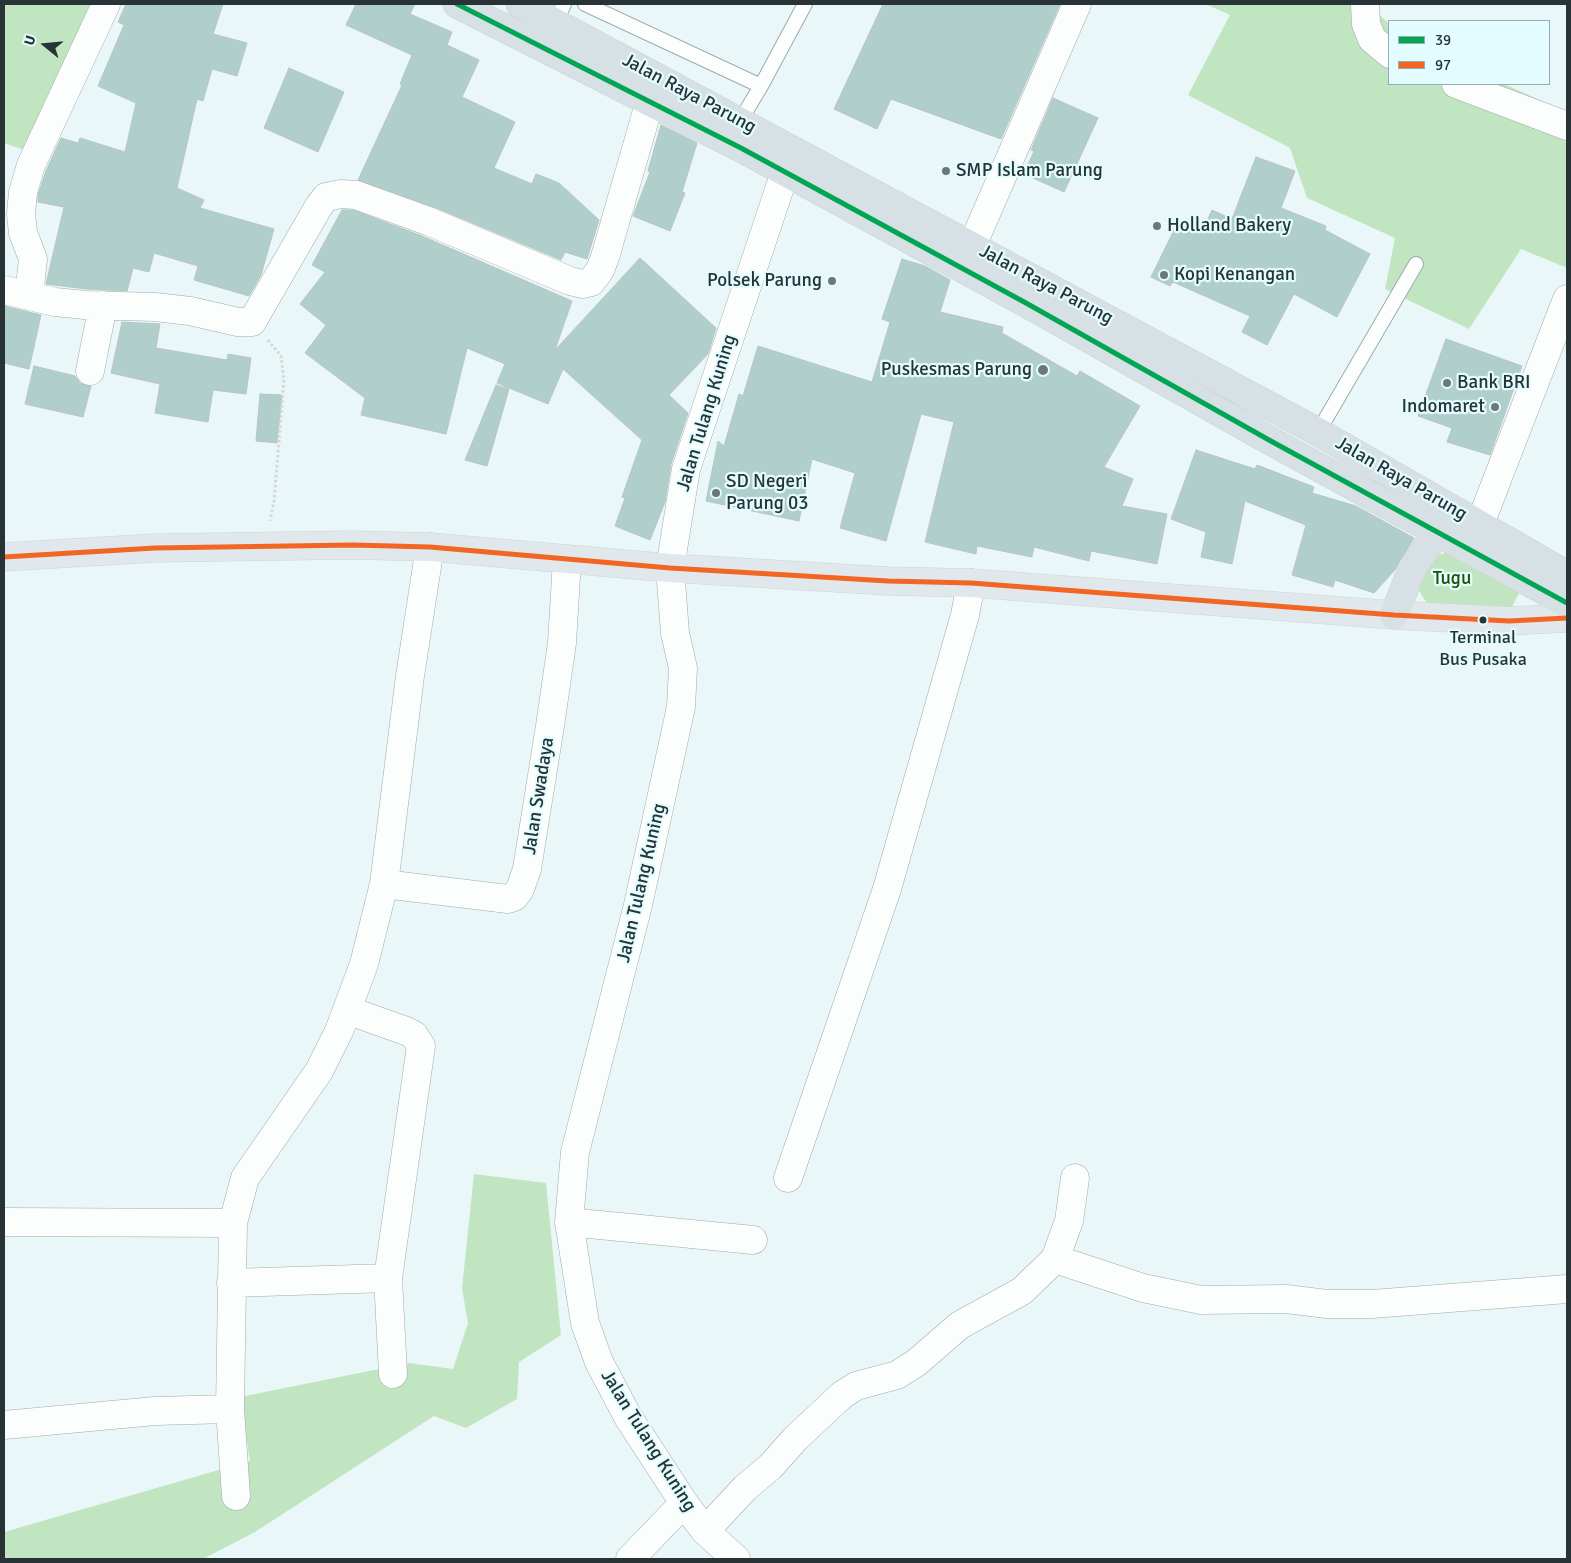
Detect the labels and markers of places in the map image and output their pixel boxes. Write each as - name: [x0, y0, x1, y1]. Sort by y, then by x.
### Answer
- place label: SMP Islam Parung: [956, 160, 1103, 182]
- marker: SMP Islam Parung: [940, 165, 952, 177]
- place label: Holland Bakery: [1167, 215, 1291, 237]
- marker: Holland Bakery: [1151, 220, 1163, 232]
- place label: Kopi Kenangan: [1174, 264, 1295, 286]
- marker: Kopi Kenangan: [1158, 269, 1170, 281]
- place label: Polsek Parung: [707, 270, 822, 292]
- marker: Polsek Parung: [826, 275, 838, 287]
- place label: Puskesmas Parung: [881, 359, 1032, 381]
- marker: Puskesmas Parung: [1036, 363, 1050, 377]
- place label: Bank BRI: [1457, 372, 1531, 394]
- marker: Bank BRI: [1441, 377, 1453, 389]
- place label: Indomaret: [1402, 396, 1485, 418]
- marker: Indomaret: [1489, 401, 1501, 413]
- place label: SD Negeri Parung 03: [726, 471, 808, 515]
- marker: SD Negeri Parung 03: [710, 487, 722, 499]
- marker: Terminal Bus Pusaka: [1478, 615, 1488, 625]
- place label: Terminal Bus Pusaka: [1439, 627, 1527, 670]

